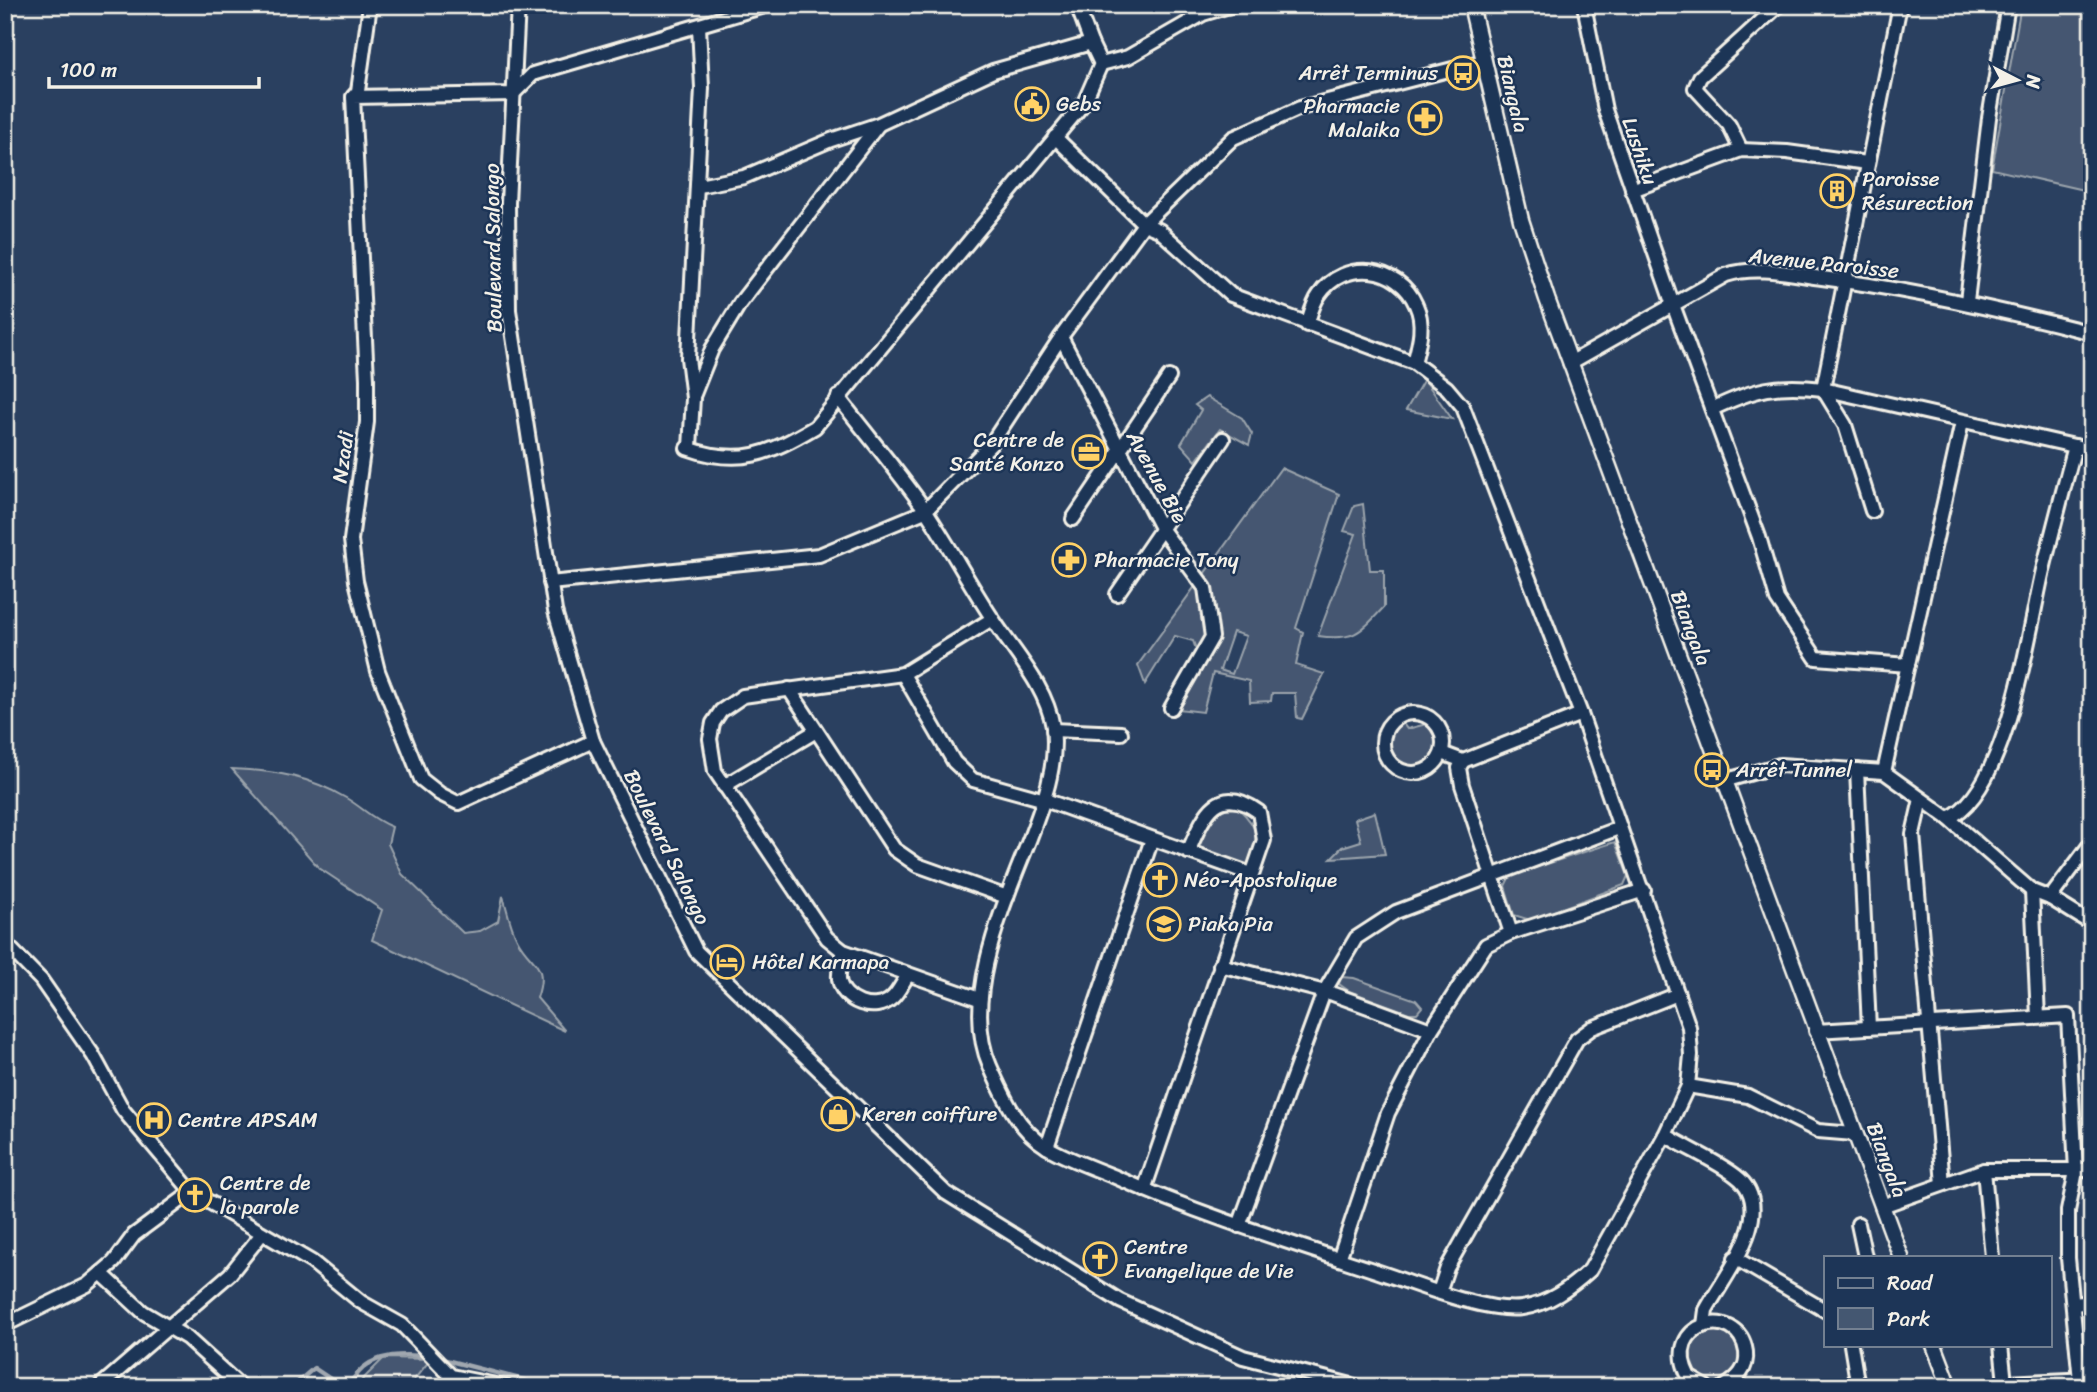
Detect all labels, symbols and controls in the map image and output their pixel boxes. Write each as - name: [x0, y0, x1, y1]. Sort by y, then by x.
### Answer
- scale bar: [49, 46, 259, 90]
- north arrow: [1982, 46, 2052, 116]
- text: 100 m: [60, 51, 117, 89]
- street label: Biangala: [1486, 51, 1540, 137]
- place label: Arrêt Terminus: [1298, 54, 1438, 92]
- bus stop icon: Arrêt Terminus: [1444, 54, 1482, 92]
- text: N: [2016, 72, 2051, 91]
- public building icon: Gebs: [1013, 85, 1051, 123]
- place label: Gebs: [1056, 85, 1101, 123]
- place label: Pharmacie Malaika: [1303, 87, 1400, 149]
- pharmacy icon: Pharmacie Malaika: [1406, 99, 1444, 137]
- street label: Lushiku: [1611, 112, 1669, 190]
- place label: Paroisse Résurection: [1862, 160, 1973, 222]
- street label: Boulevard Salongo: [473, 163, 513, 333]
- building icon: Paroisse Résurection: [1818, 172, 1856, 210]
- street label: Avenue Paroisse: [1746, 236, 1901, 290]
- place label: Centre de Santé Konzo: [950, 421, 1064, 483]
- street label: Avenue Bie: [1115, 422, 1199, 531]
- street label: Nzadi: [321, 427, 366, 485]
- office icon: Centre de Santé Konzo: [1070, 433, 1108, 471]
- pharmacy icon: Pharmacie Tony: [1050, 541, 1088, 579]
- place label: Pharmacie Tony: [1094, 541, 1239, 579]
- street label: Biangala: [1659, 585, 1723, 672]
- bus stop icon: Arrêt Tunnel: [1693, 751, 1731, 789]
- place label: Arrêt Tunnel: [1735, 751, 1853, 789]
- street label: Boulevard Salongo: [613, 762, 721, 932]
- church icon: Néo-Apostolique: [1141, 861, 1179, 899]
- place label: Néo-Apostolique: [1184, 861, 1337, 899]
- school or university icon: Piaka Pia: [1145, 905, 1183, 943]
- place label: Piaka Pia: [1188, 905, 1273, 943]
- hotel icon: Hôtel Karmapa: [708, 943, 746, 981]
- place label: Hôtel Karmapa: [752, 943, 890, 981]
- shop icon: Keren coiffure: [819, 1095, 857, 1133]
- place label: Keren coiffure: [862, 1095, 997, 1133]
- hospital icon: Centre APSAM: [135, 1101, 173, 1139]
- place label: Centre APSAM: [178, 1101, 318, 1139]
- street label: Biangala: [1855, 1117, 1919, 1204]
- place label: Centre de la parole: [220, 1164, 310, 1226]
- church icon: Centre de la parole: [176, 1176, 214, 1214]
- place label: Centre Evangelique de Vie: [1124, 1228, 1294, 1290]
- church icon: Centre Evangelique de Vie: [1081, 1240, 1119, 1278]
- legend: [1824, 1256, 2052, 1346]
- text: Road: [1887, 1264, 1934, 1302]
- text: Park: [1887, 1300, 1930, 1338]

